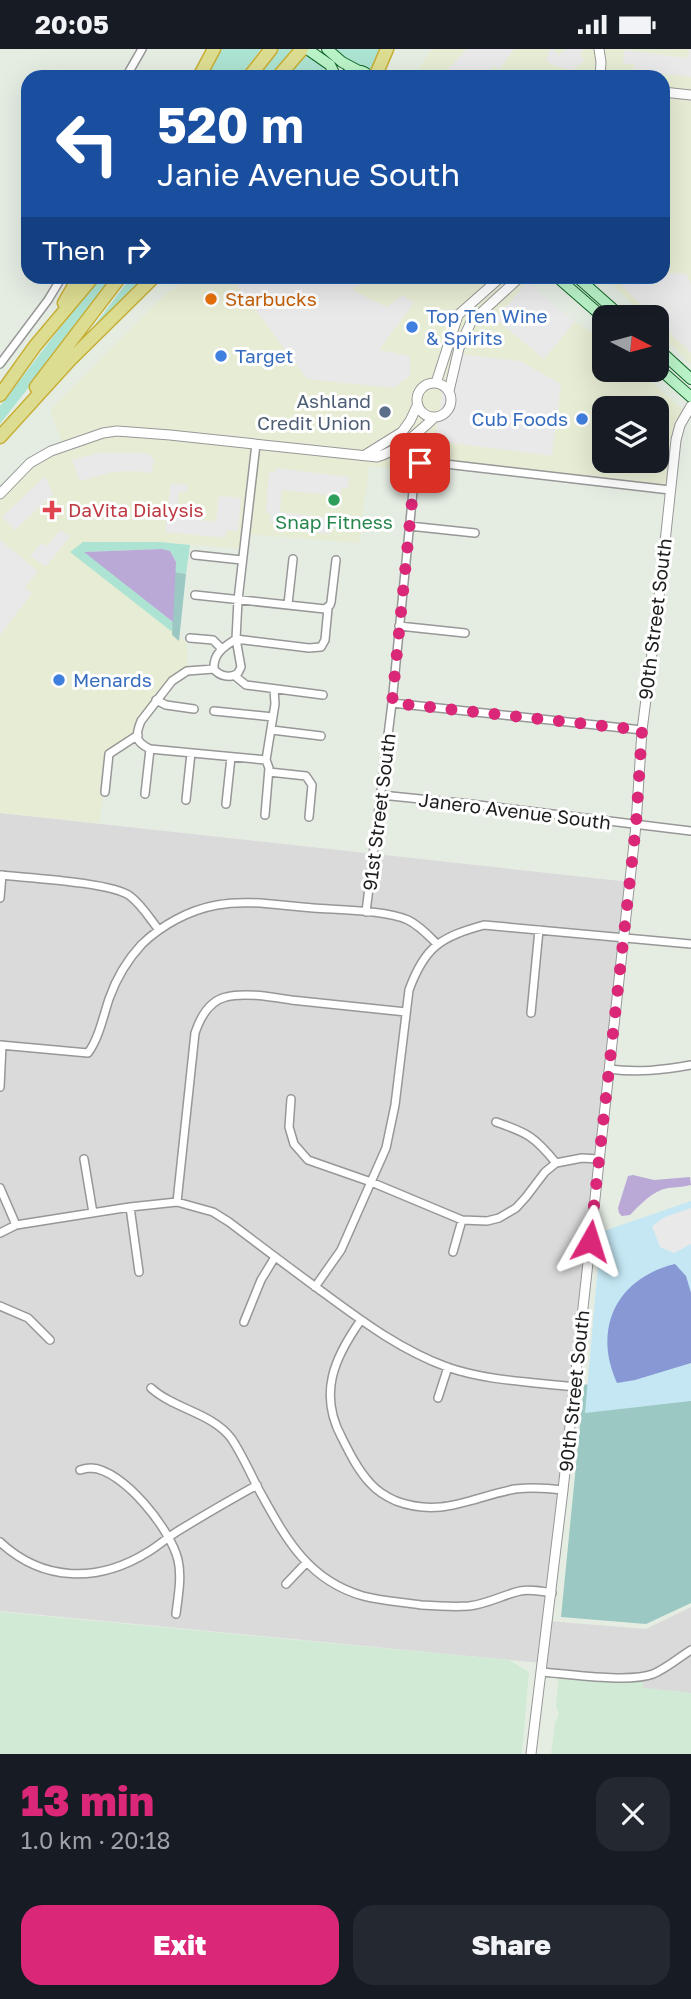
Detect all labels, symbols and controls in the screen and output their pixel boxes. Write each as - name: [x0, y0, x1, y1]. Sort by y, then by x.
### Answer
- text: 20:05: [35, 9, 109, 40]
- text: 520 m: [157, 95, 304, 154]
- icon: left: [42, 98, 133, 189]
- text: Janie Avenue South: [157, 155, 460, 193]
- icon: right: [119, 231, 157, 269]
- text: Then: [42, 235, 105, 266]
- place label: Starbucks: [225, 287, 317, 310]
- marker: Starbucks: [203, 291, 219, 307]
- place label: Top Ten Wine & Spirits: [426, 304, 547, 349]
- north arrow: [592, 305, 668, 381]
- map controls: [592, 305, 669, 473]
- marker: Top Ten Wine & Spirits: [404, 319, 420, 335]
- place label: Target: [235, 344, 293, 367]
- marker: Target: [213, 348, 229, 364]
- place label: Ashland Credit Union: [257, 389, 371, 434]
- button: layers: [592, 396, 669, 473]
- marker: Ashland Credit Union: [377, 404, 393, 420]
- place label: Cub Foods: [471, 407, 568, 430]
- marker: Cub Foods: [574, 411, 590, 427]
- pin: [390, 433, 450, 493]
- icon: arrive: [401, 444, 439, 482]
- marker: Snap Fitness: [326, 492, 342, 508]
- place label: DaVita Dialysis: [68, 498, 204, 521]
- marker: DaVita Dialysis: [42, 500, 62, 520]
- place label: Snap Fitness: [275, 510, 393, 533]
- street label: 90th Street South: [633, 537, 676, 701]
- place label: Menards: [73, 668, 152, 691]
- marker: Menards: [51, 672, 67, 688]
- street label: 91st Street South: [357, 732, 400, 892]
- street label: Janero Avenue South: [418, 787, 612, 834]
- position arrow: [553, 1204, 627, 1278]
- street label: 90th Street South: [554, 1309, 593, 1473]
- text: 13 min: [21, 1775, 154, 1825]
- button: close: [596, 1777, 670, 1851]
- text: 1.0 km · 20:18: [21, 1826, 171, 1854]
- button: Exit: [21, 1905, 339, 1985]
- button: Share: [353, 1905, 670, 1985]

